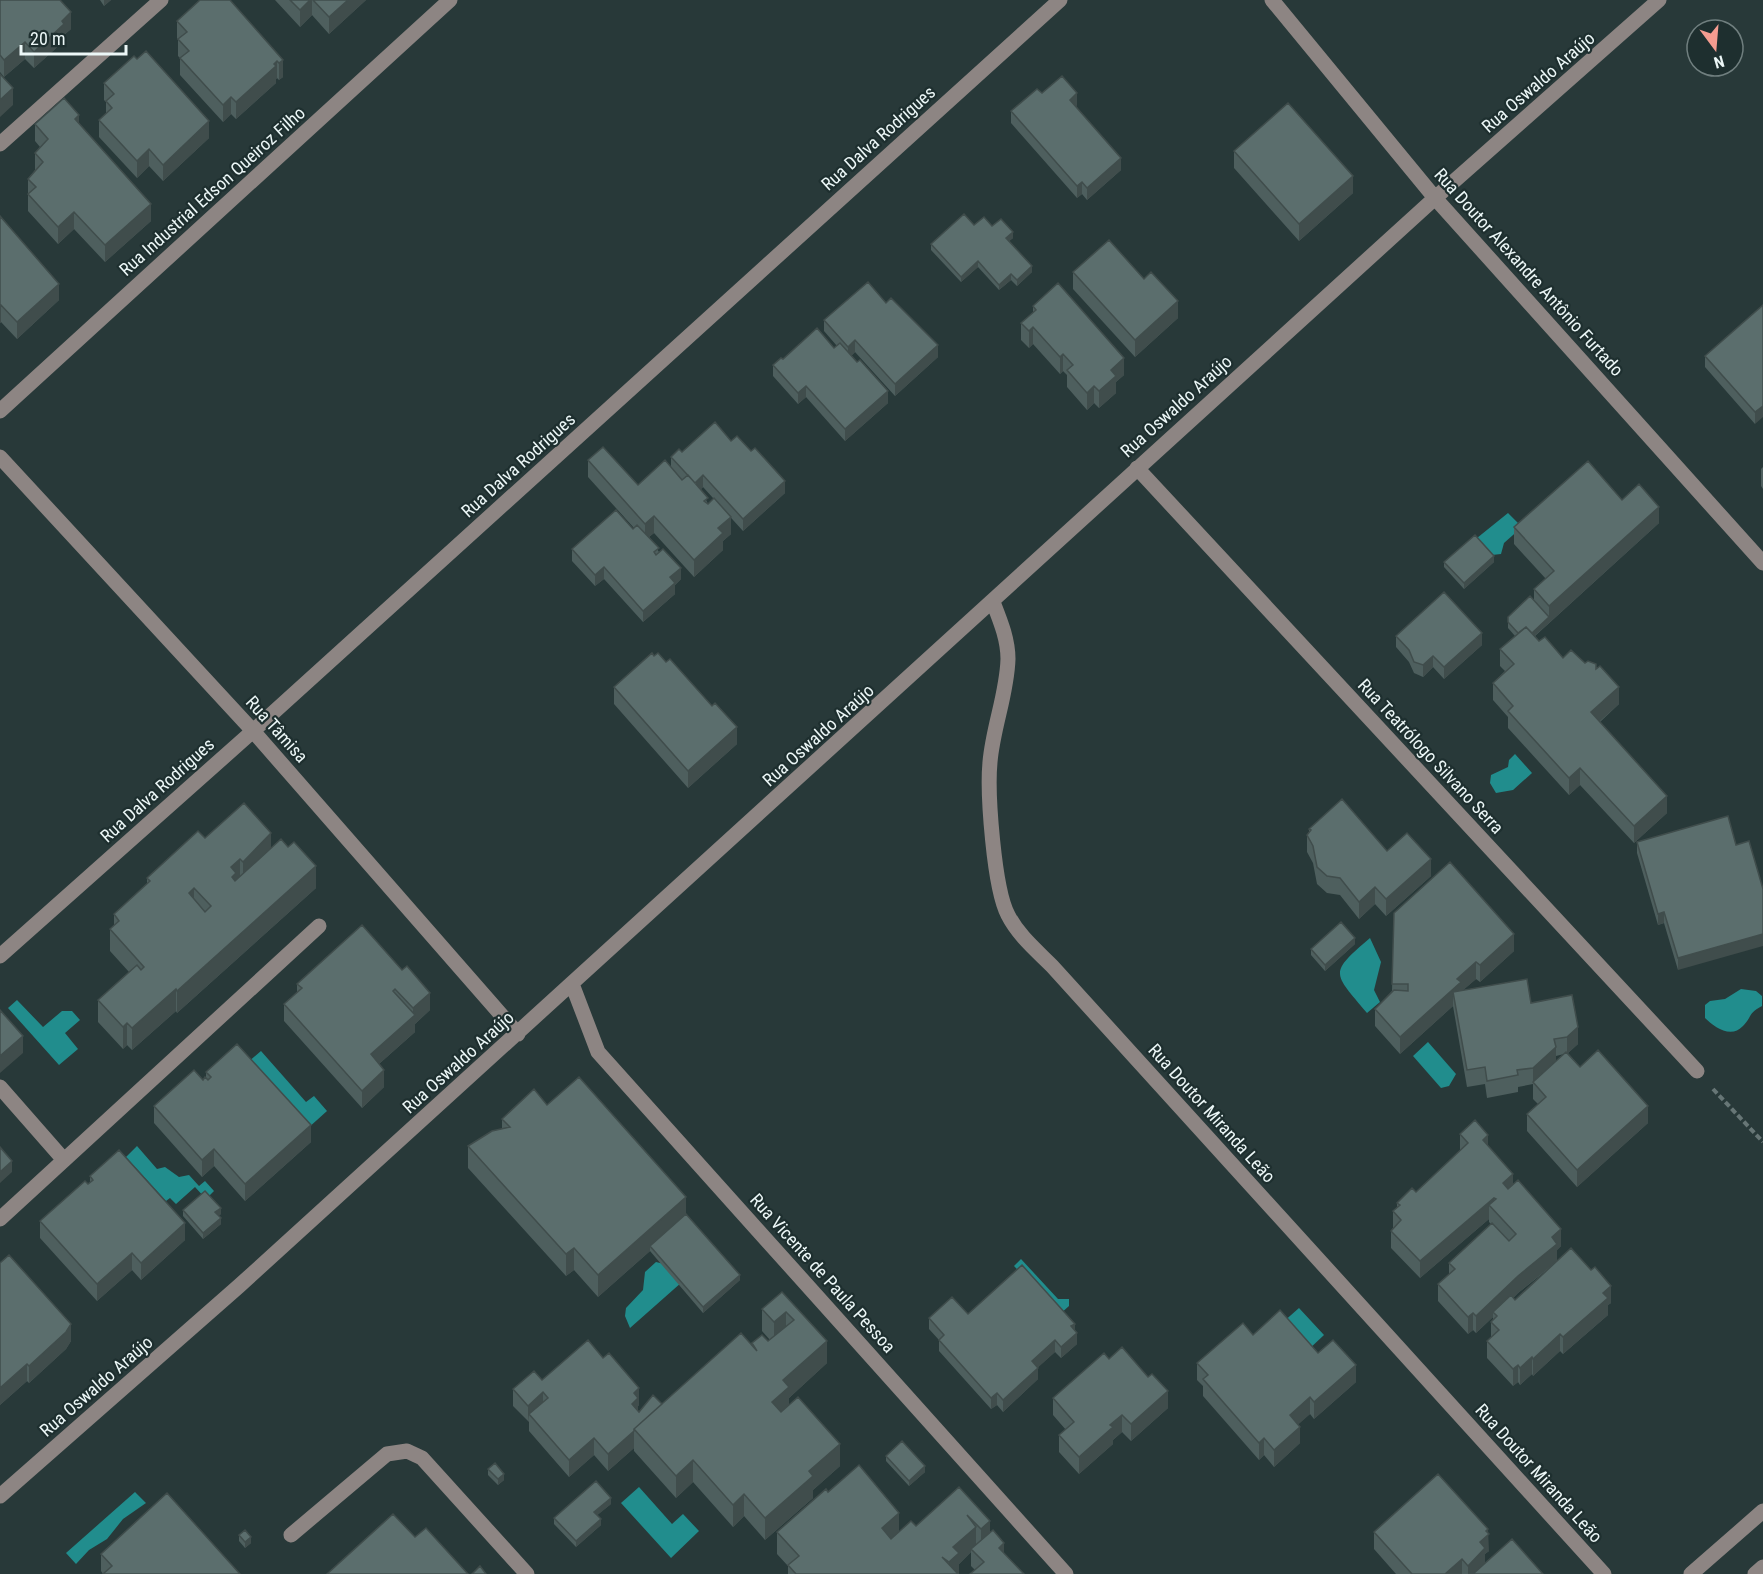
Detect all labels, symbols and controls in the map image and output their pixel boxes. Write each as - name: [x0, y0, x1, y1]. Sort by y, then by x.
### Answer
- scale bar: [21, 18, 126, 56]
- north arrow: [1685, 18, 1745, 78]
- street label: Rua Oswaldo Araújo: [1477, 27, 1599, 137]
- text: 20 m: [30, 28, 65, 49]
- text: N: [1712, 51, 1726, 72]
- street label: Rua Dalva Rodrigues: [817, 81, 939, 195]
- street label: Rua Industrial Edson Queiroz Filho: [115, 102, 309, 280]
- street label: Rua Doutor Alexandre Antônio Furtado: [1430, 164, 1628, 380]
- street label: Rua Oswaldo Araújo: [1116, 351, 1236, 461]
- street label: Rua Dalva Rodrigues: [457, 408, 579, 522]
- street label: Rua Teatrólogo Silvano Serra: [1354, 674, 1508, 838]
- street label: Rua Oswaldo Araújo: [758, 680, 878, 790]
- street label: Rua Tâmisa: [242, 691, 312, 767]
- street label: Rua Dalva Rodrigues: [96, 733, 218, 847]
- street label: Rua Oswaldo Araújo: [398, 1007, 518, 1117]
- street label: Rua Doutor Miranda Leão: [1144, 1039, 1280, 1187]
- street label: Rua Vicente de Paula Pessoa: [746, 1189, 900, 1357]
- street label: Rua Oswaldo Araújo: [35, 1331, 157, 1441]
- street label: Rua Doutor Miranda Leão: [1471, 1399, 1607, 1547]

